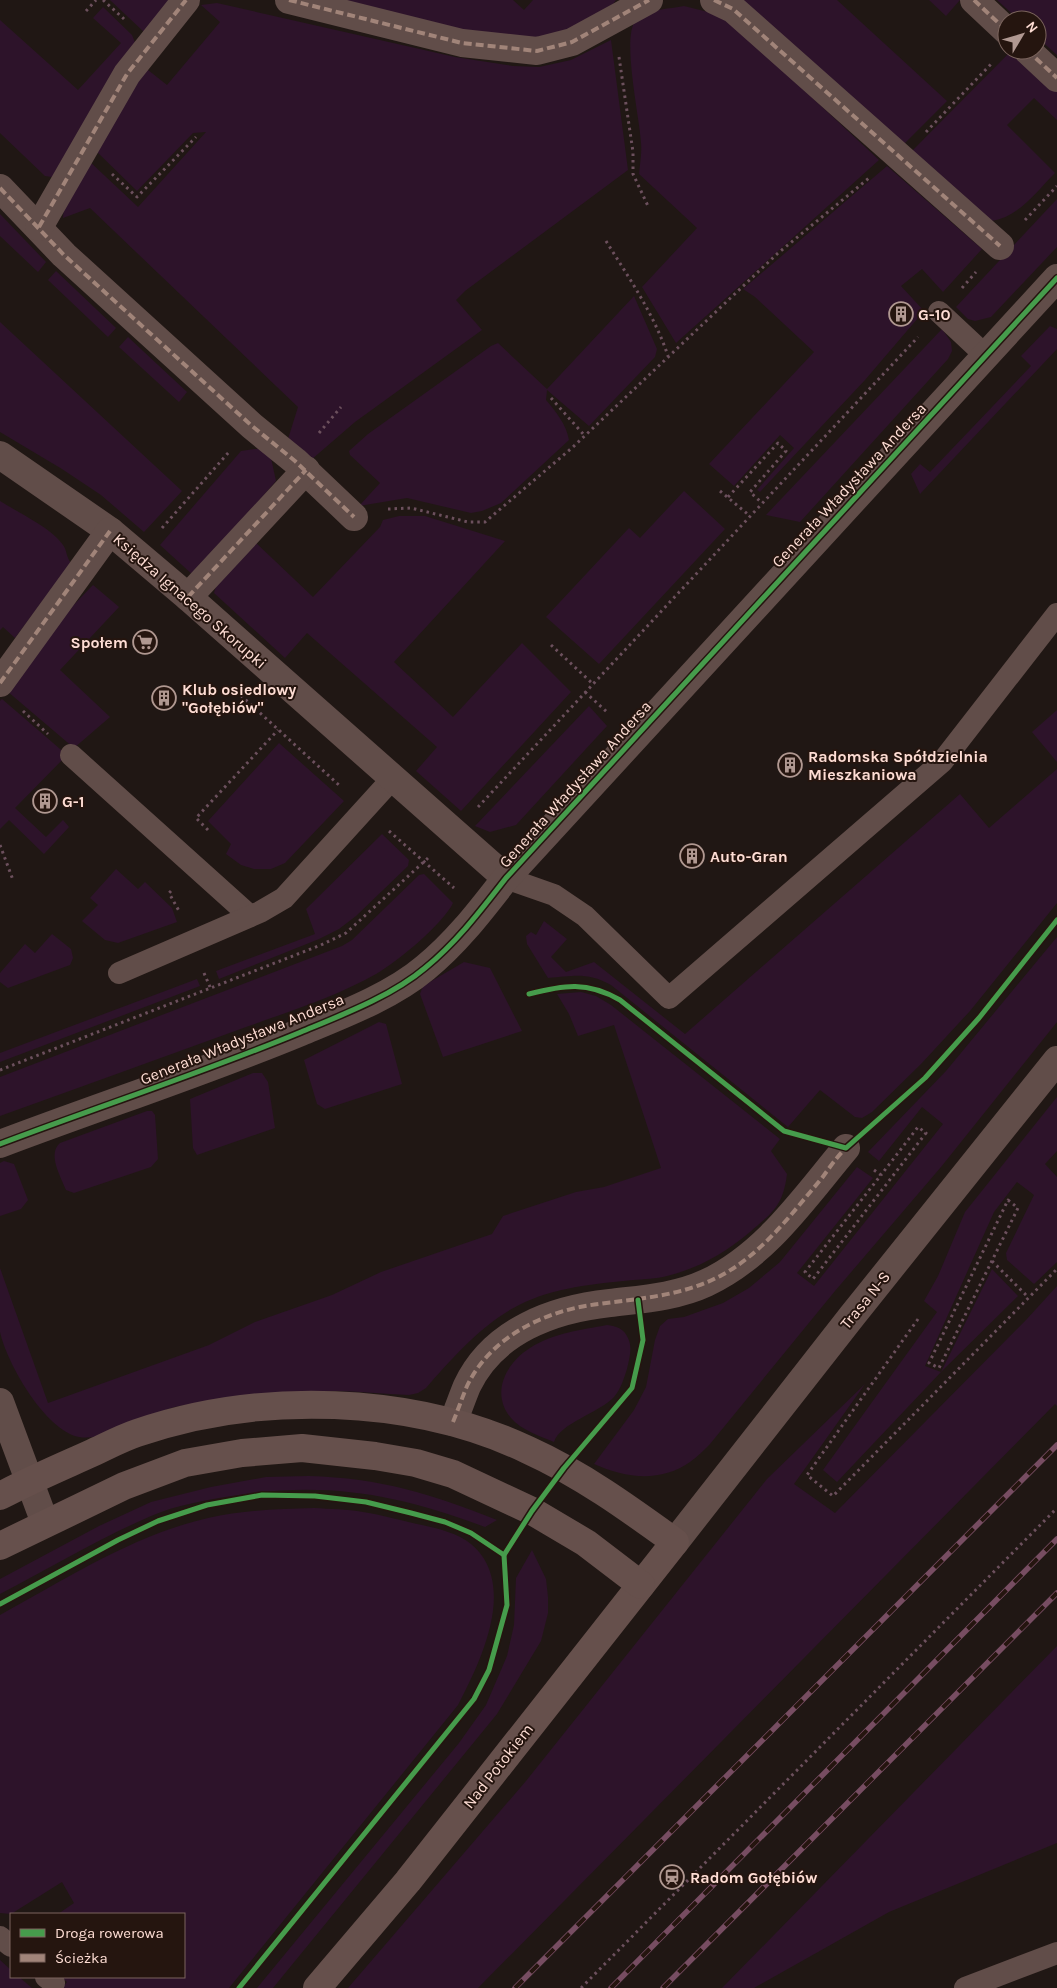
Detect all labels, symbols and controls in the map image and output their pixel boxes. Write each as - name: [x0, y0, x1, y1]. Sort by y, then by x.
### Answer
- north arrow: [997, 10, 1047, 60]
- text: N: [1022, 18, 1042, 36]
- building icon: G-10: [888, 301, 914, 327]
- place label: G-10: [918, 305, 951, 324]
- street label: Generała Władysława Andersa: [768, 399, 930, 571]
- street label: Księdza Ignacego Skorupki: [109, 529, 271, 673]
- supermarket icon: Społem: [132, 629, 158, 655]
- place label: Społem: [70, 633, 128, 652]
- place label: Klub osiedlowy "Gołębiów": [182, 680, 296, 717]
- building icon: Klub osiedlowy "Gołębiów": [151, 685, 177, 711]
- street label: Generała Władysława Andersa: [495, 697, 655, 871]
- place label: Radomska Spółdzielnia Mieszkaniowa: [808, 747, 988, 784]
- building icon: Radomska Spółdzielnia Mieszkaniowa: [777, 752, 803, 778]
- building icon: G-1: [32, 788, 58, 814]
- place label: G-1: [62, 792, 85, 811]
- building icon: Auto-Gran: [679, 843, 705, 869]
- place label: Auto-Gran: [710, 847, 788, 866]
- street label: Generała Władysława Andersa: [137, 989, 347, 1089]
- street label: Trasa N-S: [836, 1267, 894, 1333]
- street label: Nad Potokiem: [459, 1720, 537, 1812]
- station icon: Radom Gołębiów: [659, 1864, 685, 1890]
- place label: Radom Gołębiów: [690, 1868, 817, 1887]
- legend: [10, 1913, 185, 1978]
- text: Droga rowerowa: [55, 1924, 164, 1942]
- text: Ścieżka: [55, 1949, 108, 1967]

